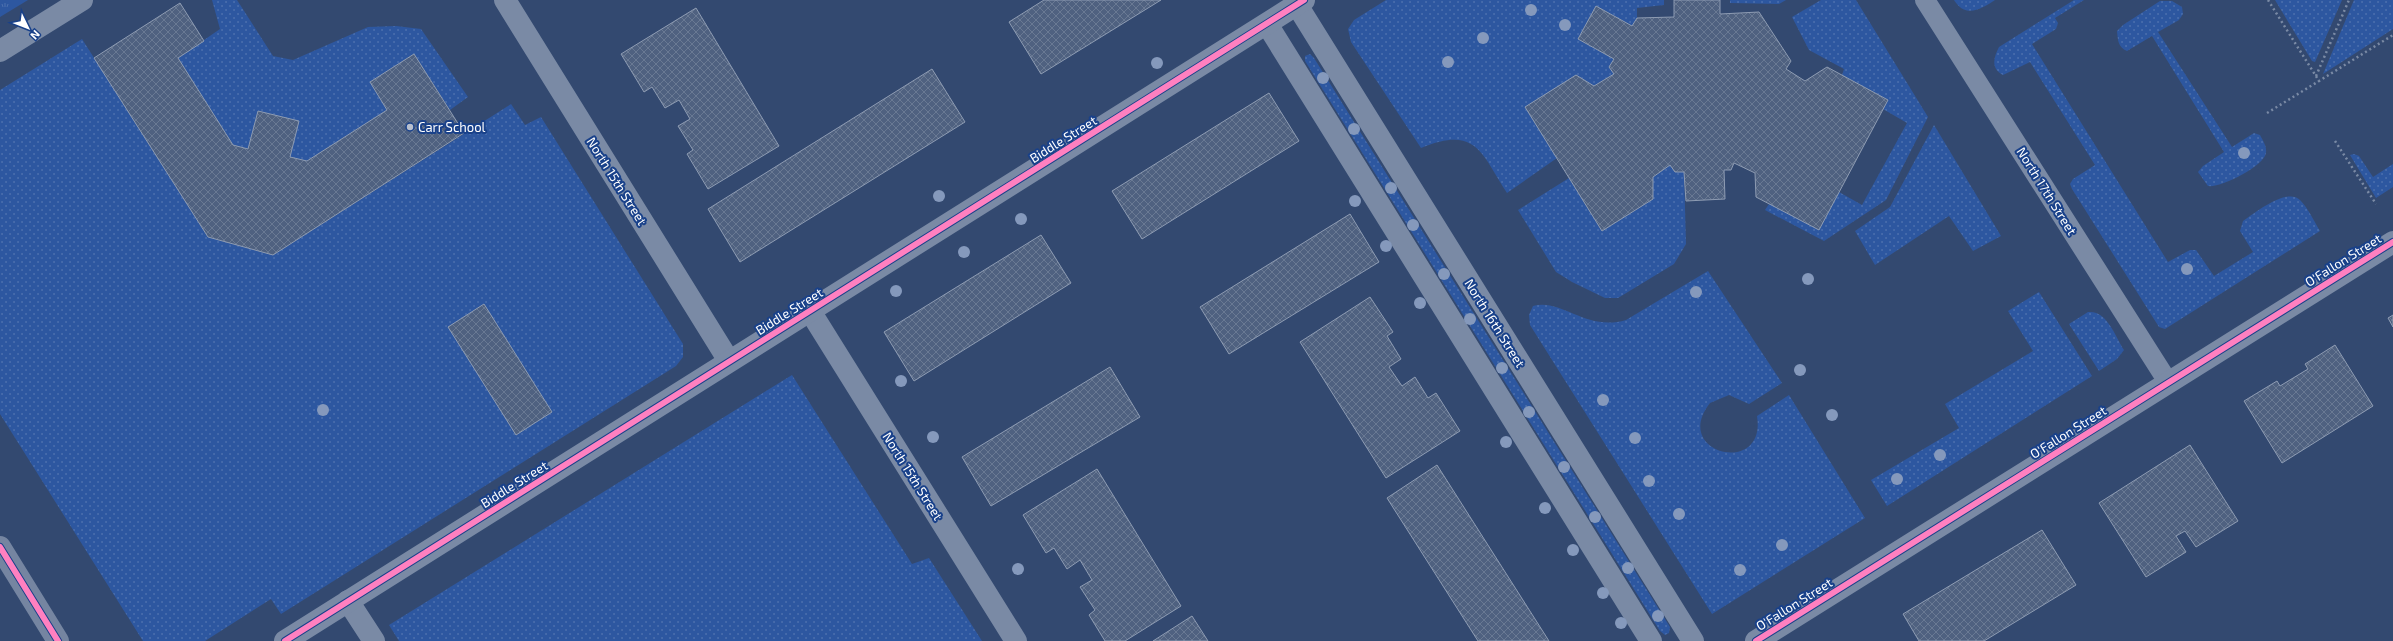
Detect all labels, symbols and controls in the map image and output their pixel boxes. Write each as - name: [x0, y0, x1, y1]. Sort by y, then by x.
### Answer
- north arrow: [8, 8, 48, 48]
- text: N: [28, 28, 43, 43]
- street label: Biddle Street: [1027, 112, 1100, 166]
- place label: Carr School: [418, 119, 486, 135]
- marker: Carr School: [405, 122, 415, 132]
- street label: North 15th Street: [583, 134, 651, 228]
- street label: North 17th Street: [2014, 144, 2080, 238]
- street label: O'Fallon Street: [2302, 230, 2384, 290]
- street label: North 16th Street: [1461, 276, 1529, 370]
- street label: Biddle Street: [753, 284, 826, 338]
- street label: O'Fallon Street: [2027, 402, 2109, 462]
- street label: North 15th Street: [879, 429, 947, 523]
- street label: Biddle Street: [478, 457, 551, 511]
- street label: O'Fallon Street: [1753, 574, 1835, 634]

